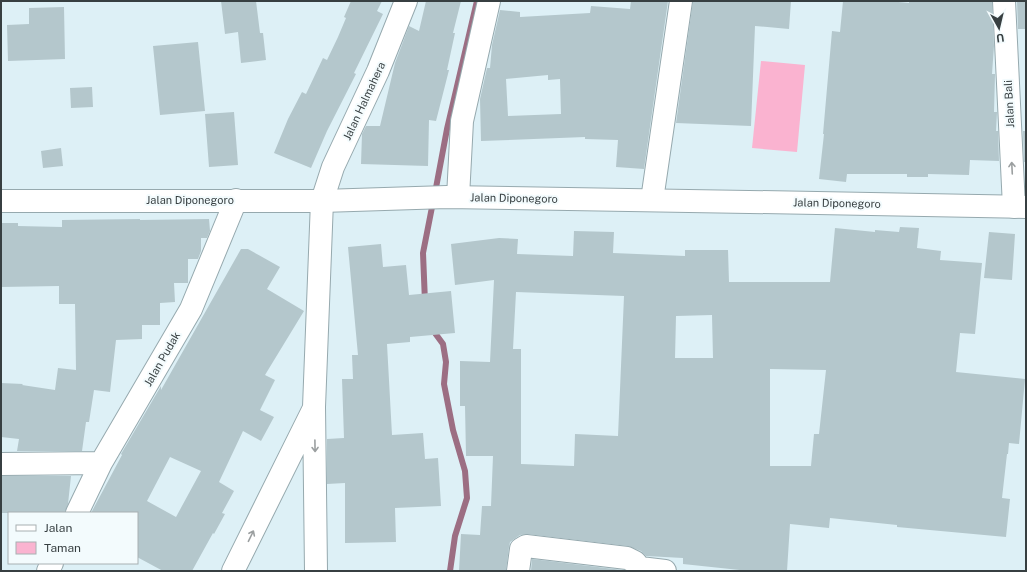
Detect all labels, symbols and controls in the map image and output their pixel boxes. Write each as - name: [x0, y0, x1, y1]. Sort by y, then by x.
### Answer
- north arrow: [979, 8, 1019, 48]
- text: U: [996, 31, 1005, 44]
- street label: Jalan Halmahera: [341, 60, 387, 142]
- street label: Jalan Bali: [1002, 80, 1016, 128]
- one-way arrow: [1008, 162, 1016, 175]
- street label: Jalan Diponegoro: [470, 191, 558, 205]
- street label: Jalan Diponegoro: [146, 194, 234, 206]
- street label: Jalan Diponegoro: [793, 196, 881, 210]
- street label: Jalan Pudak: [142, 330, 182, 388]
- one-way arrow: [311, 439, 319, 452]
- legend: [8, 512, 138, 564]
- text: Jalan: [44, 521, 73, 535]
- one-way arrow: [247, 530, 255, 542]
- text: Taman: [44, 541, 81, 555]

